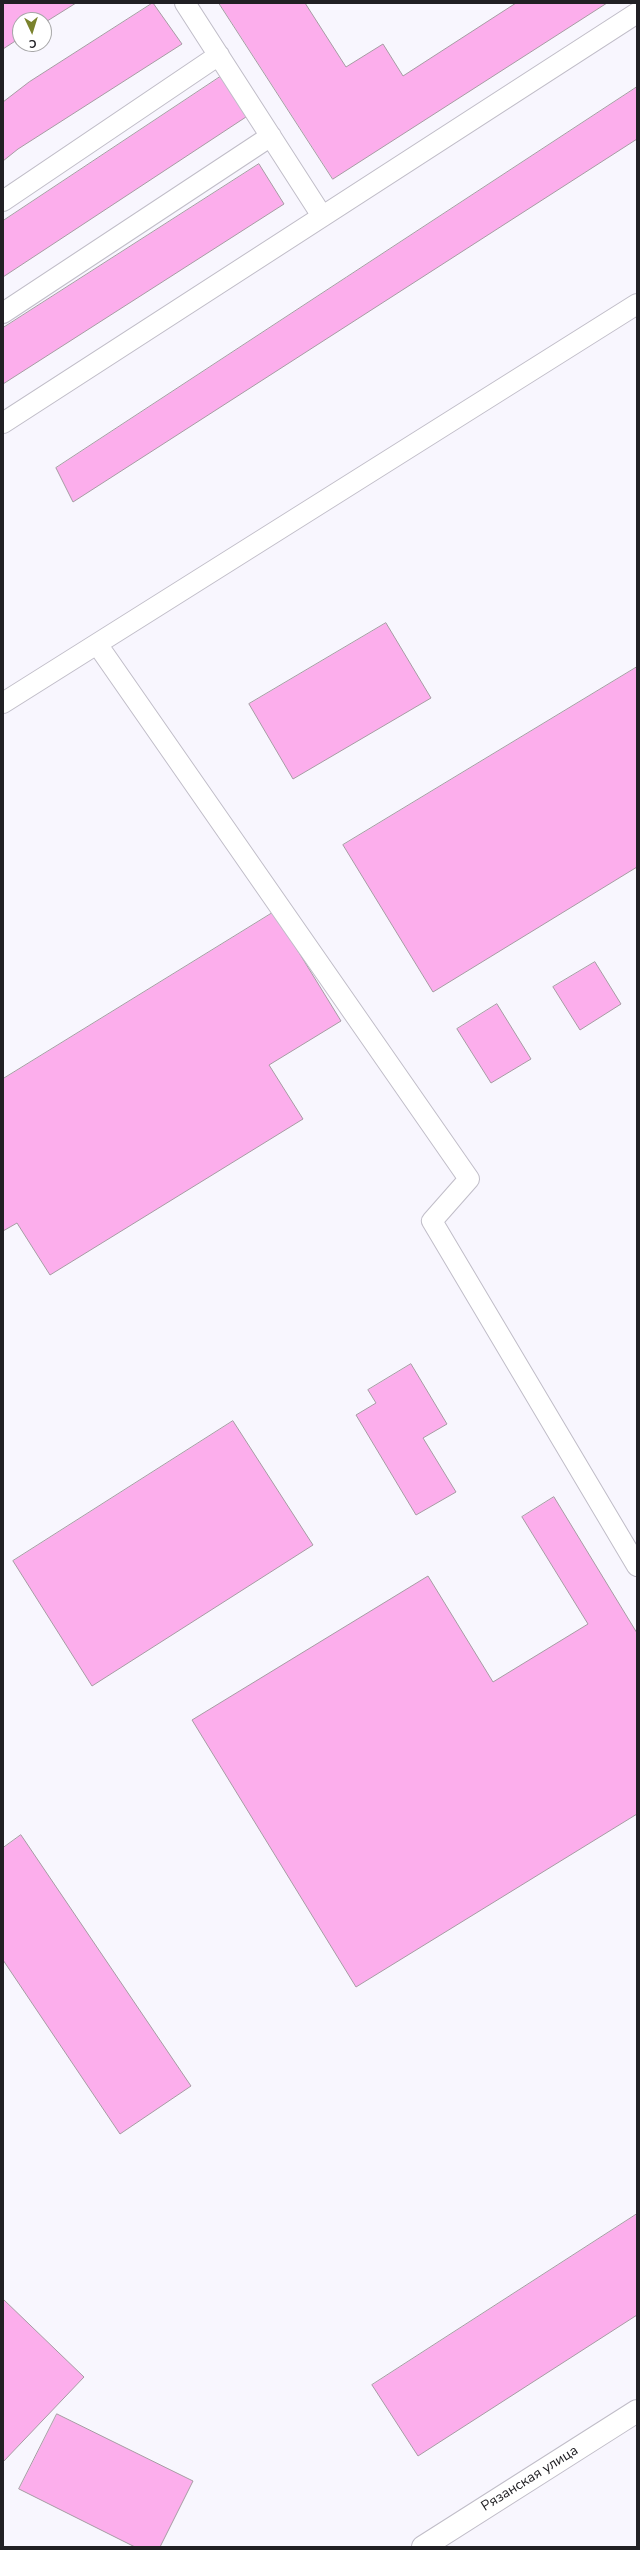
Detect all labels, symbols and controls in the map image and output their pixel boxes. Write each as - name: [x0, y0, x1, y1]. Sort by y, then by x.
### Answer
- north arrow: [12, 12, 52, 52]
- text: С: [29, 36, 37, 51]
- street label: Рязанская улица: [479, 2443, 581, 2515]

